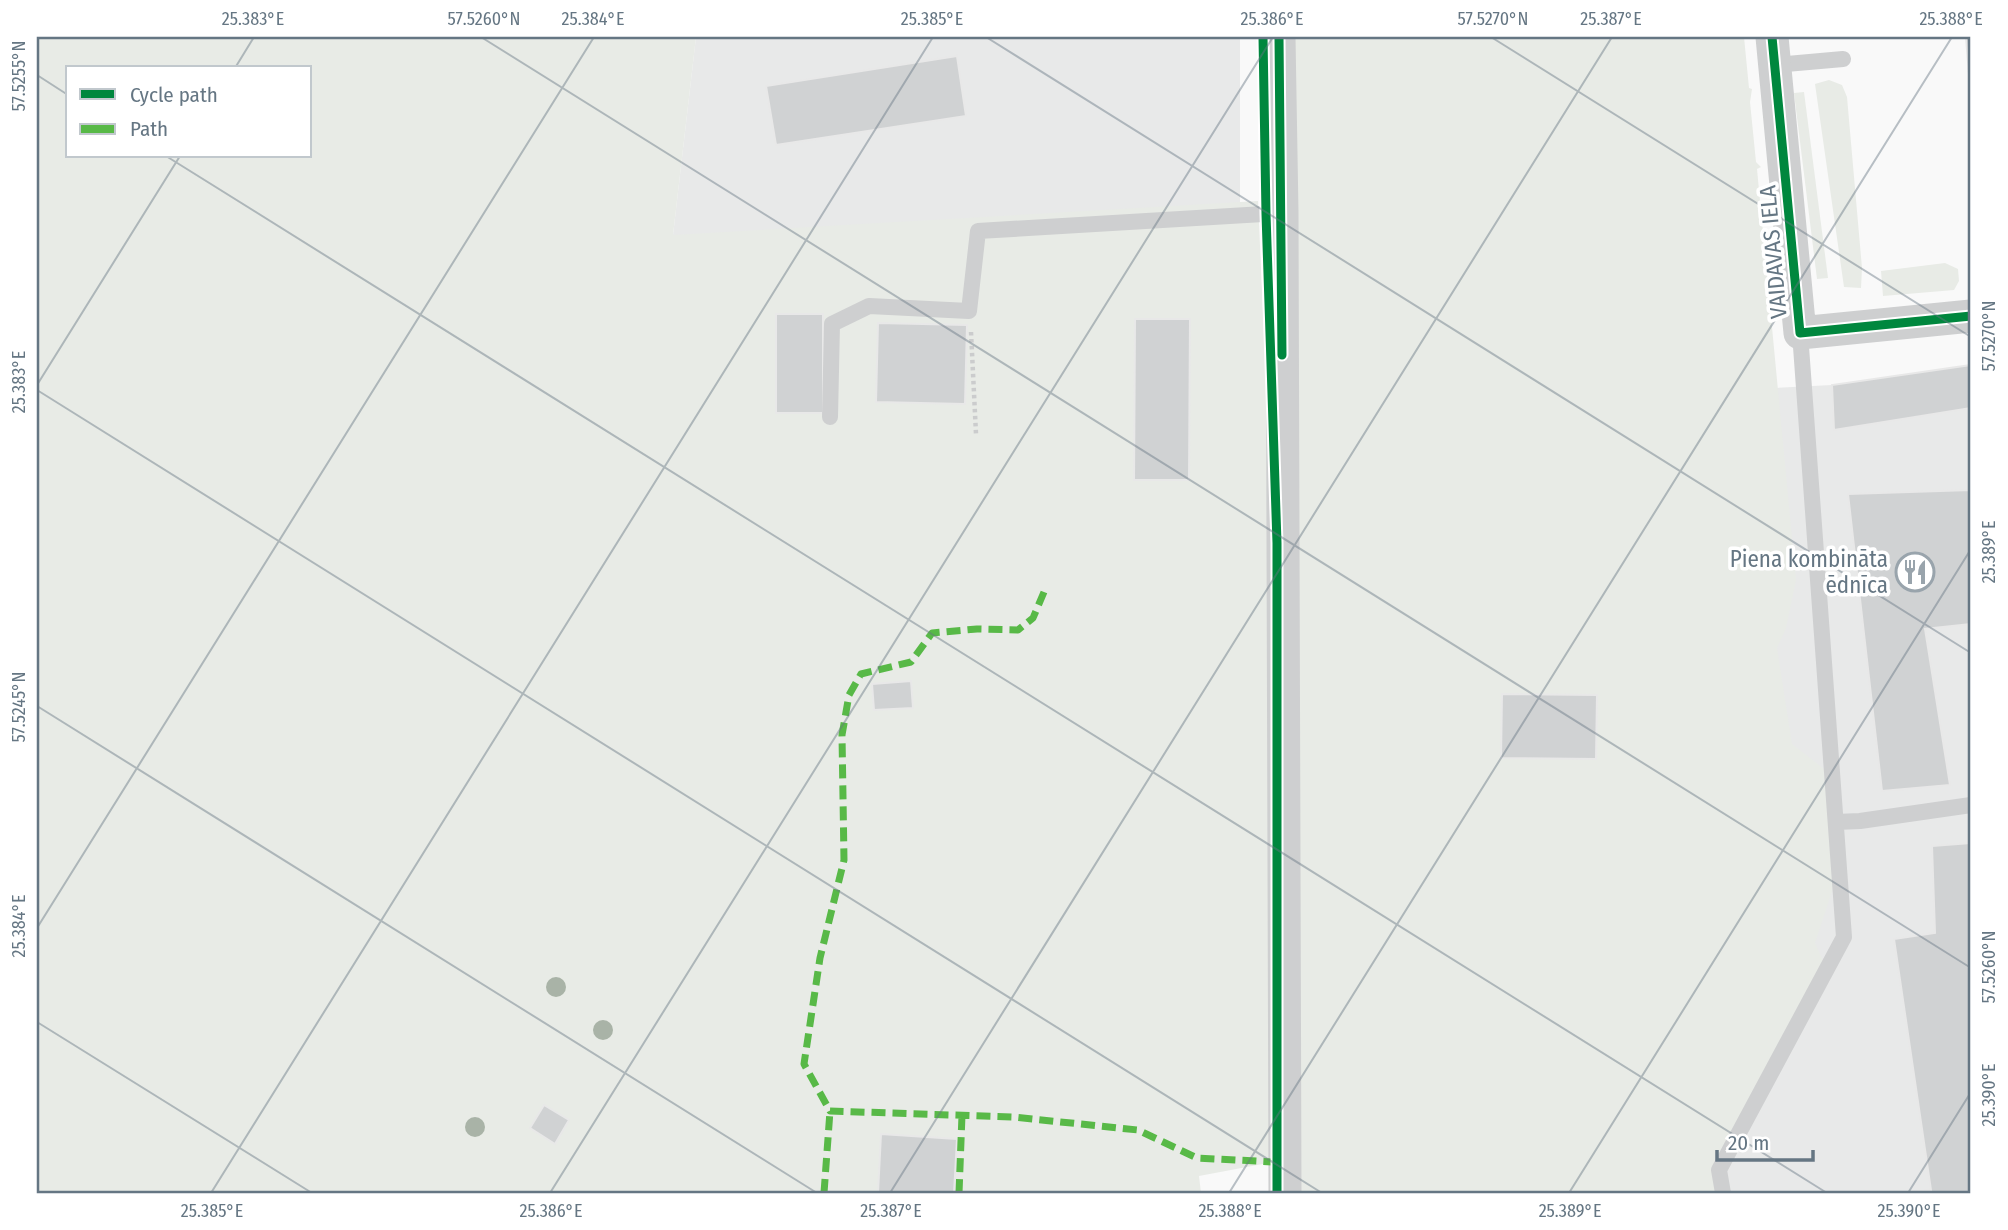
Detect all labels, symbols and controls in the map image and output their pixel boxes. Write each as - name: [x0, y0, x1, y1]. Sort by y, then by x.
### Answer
- text: 25.383°E: [222, 8, 284, 30]
- text: 57.5260°N: [448, 8, 520, 30]
- text: 25.384°E: [562, 8, 624, 30]
- text: 25.385°E: [901, 8, 963, 30]
- text: 25.386°E: [1241, 8, 1303, 30]
- text: 57.5270°N: [1458, 8, 1528, 30]
- text: 25.387°E: [1580, 8, 1642, 30]
- text: 25.388°E: [1919, 8, 1983, 30]
- text: 57.5255°N: [8, 41, 30, 111]
- legend: [66, 66, 312, 158]
- text: Cycle path: [130, 82, 218, 108]
- text: Path: [130, 116, 168, 142]
- street label: VAIDAVAS IELA: [1753, 184, 1793, 320]
- text: 57.5270°N: [1978, 301, 2000, 371]
- text: 25.383°E: [8, 351, 30, 413]
- text: 25.389°E: [1978, 521, 2000, 583]
- place label: Piena kombināta ēdnīca: [1730, 545, 1888, 599]
- restaurant icon: Piena kombināta ēdnīca: [1894, 551, 1936, 593]
- text: 57.5245°N: [8, 672, 30, 742]
- text: 25.384°E: [8, 895, 30, 957]
- text: 57.5260°N: [1978, 931, 2000, 1003]
- text: 25.390°E: [1978, 1063, 2000, 1127]
- scale bar: [1717, 1118, 1814, 1162]
- text: 20 m: [1728, 1130, 1769, 1156]
- text: 25.385°E: [181, 1200, 243, 1222]
- text: 25.386°E: [520, 1200, 582, 1222]
- text: 25.387°E: [860, 1200, 922, 1222]
- text: 25.388°E: [1198, 1200, 1262, 1222]
- text: 25.389°E: [1539, 1200, 1601, 1222]
- text: 25.390°E: [1877, 1200, 1941, 1222]

